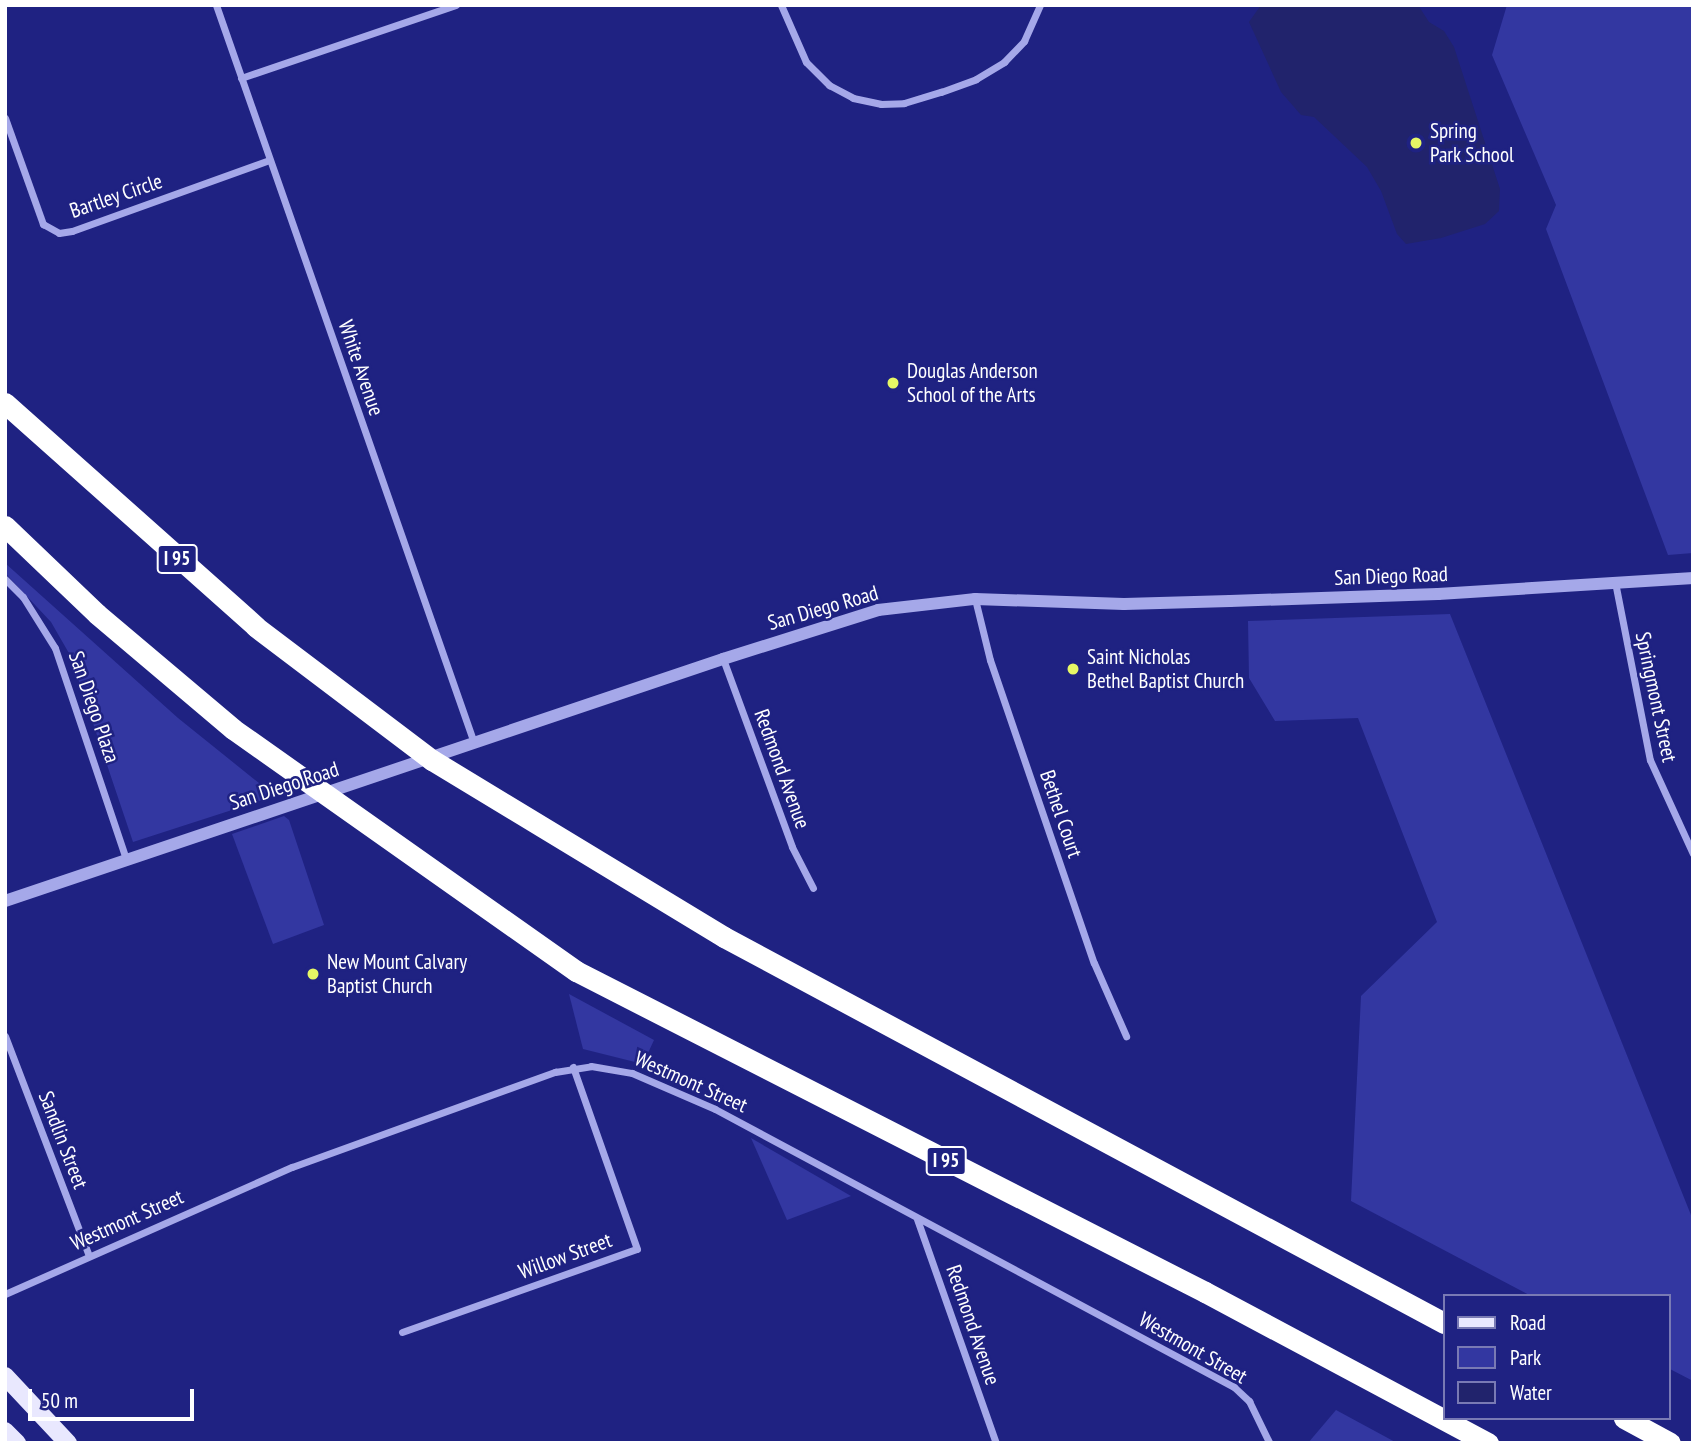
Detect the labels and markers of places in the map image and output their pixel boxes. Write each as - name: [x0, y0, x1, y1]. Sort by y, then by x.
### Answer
- place label: Spring Park School: [1430, 118, 1514, 168]
- marker: Spring Park School: [1408, 135, 1424, 151]
- place label: Douglas Anderson School of the Arts: [907, 358, 1038, 408]
- marker: Douglas Anderson School of the Arts: [885, 375, 901, 391]
- place label: Saint Nicholas Bethel Baptist Church: [1087, 644, 1244, 694]
- marker: Saint Nicholas Bethel Baptist Church: [1065, 661, 1081, 677]
- place label: New Mount Calvary Baptist Church: [327, 949, 467, 999]
- marker: New Mount Calvary Baptist Church: [305, 966, 321, 982]

